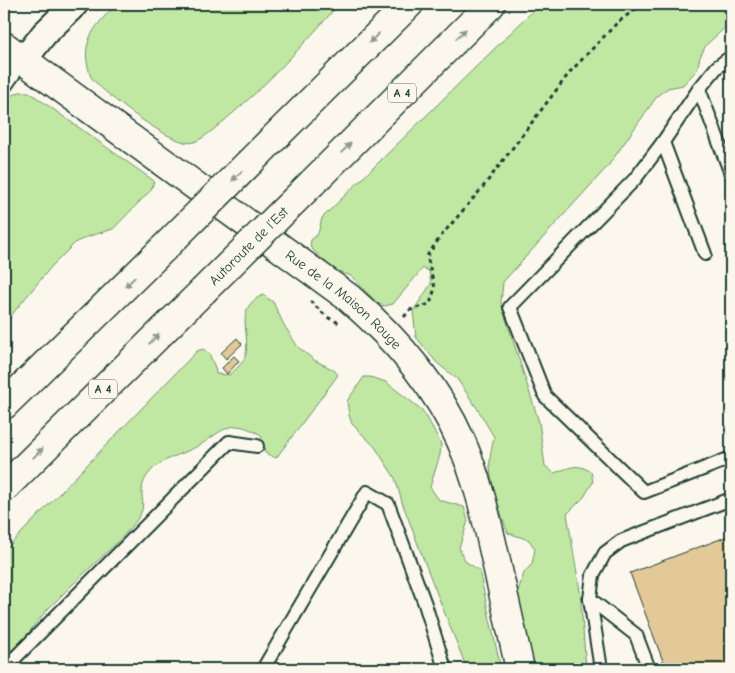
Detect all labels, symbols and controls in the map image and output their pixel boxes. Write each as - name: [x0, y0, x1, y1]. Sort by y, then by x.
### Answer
- one-way arrow: [455, 28, 467, 40]
- one-way arrow: [368, 32, 380, 44]
- road number: A 4: [388, 84, 416, 102]
- one-way arrow: [340, 143, 352, 155]
- one-way arrow: [231, 170, 243, 182]
- street label: Autoroute de l’Est: [206, 203, 293, 289]
- street label: Rue de la Maison Rouge: [282, 246, 405, 353]
- one-way arrow: [124, 276, 136, 288]
- one-way arrow: [148, 333, 160, 345]
- road number: A 4: [89, 379, 117, 398]
- one-way arrow: [32, 448, 44, 460]

